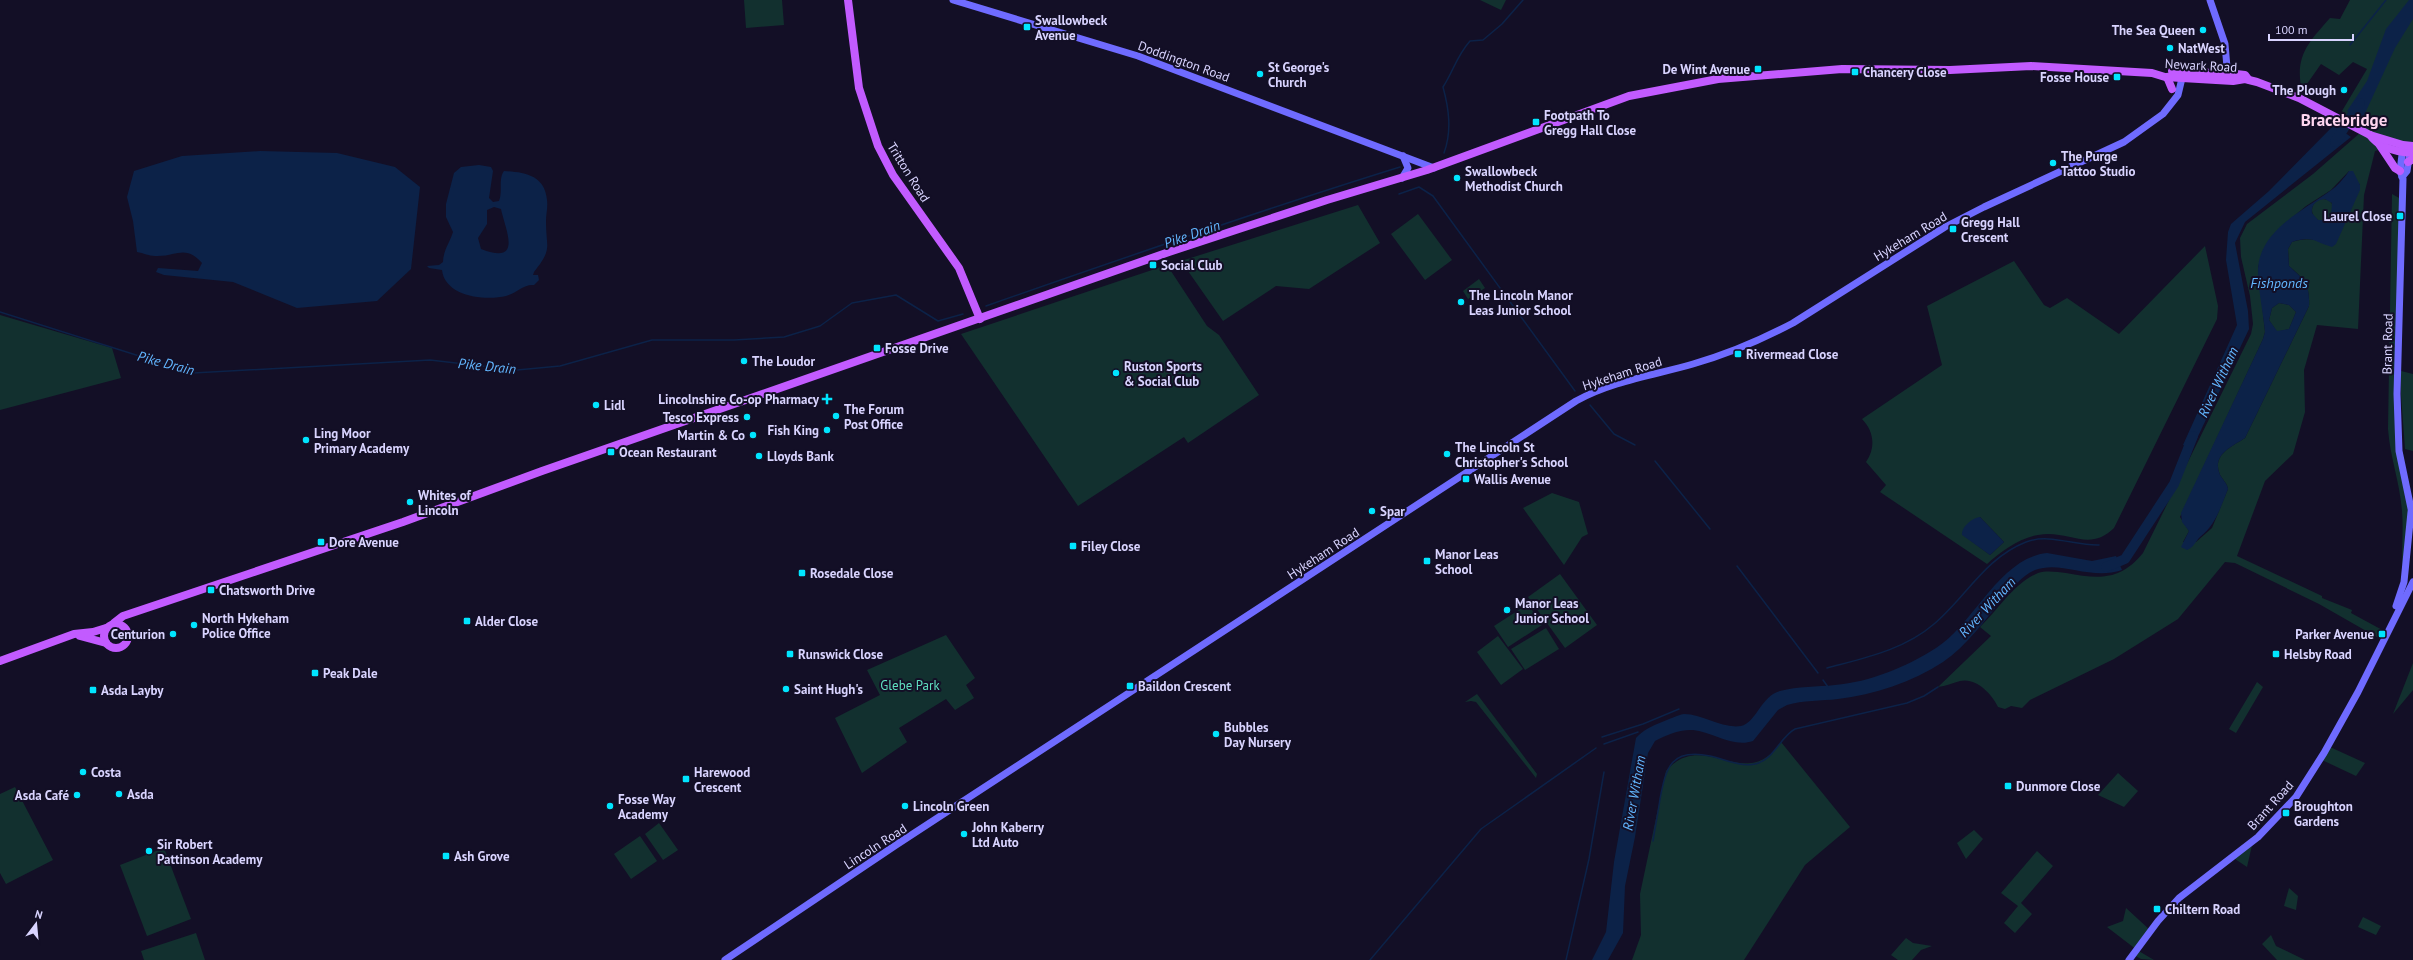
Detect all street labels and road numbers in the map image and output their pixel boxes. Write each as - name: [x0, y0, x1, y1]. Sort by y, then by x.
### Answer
- street label: Doddington Road: [1136, 37, 1232, 86]
- street label: Newark Road: [2164, 55, 2238, 76]
- street label: Tritton Road: [883, 139, 934, 205]
- street label: Hykeham Road: [1870, 208, 1950, 265]
- street label: Brant Road: [2378, 313, 2397, 375]
- street label: Hykeham Road: [1580, 353, 1664, 394]
- street label: Hykeham Road: [1284, 524, 1363, 583]
- street label: Brant Road: [2244, 777, 2297, 834]
- street label: Lincoln Road: [841, 820, 910, 873]

